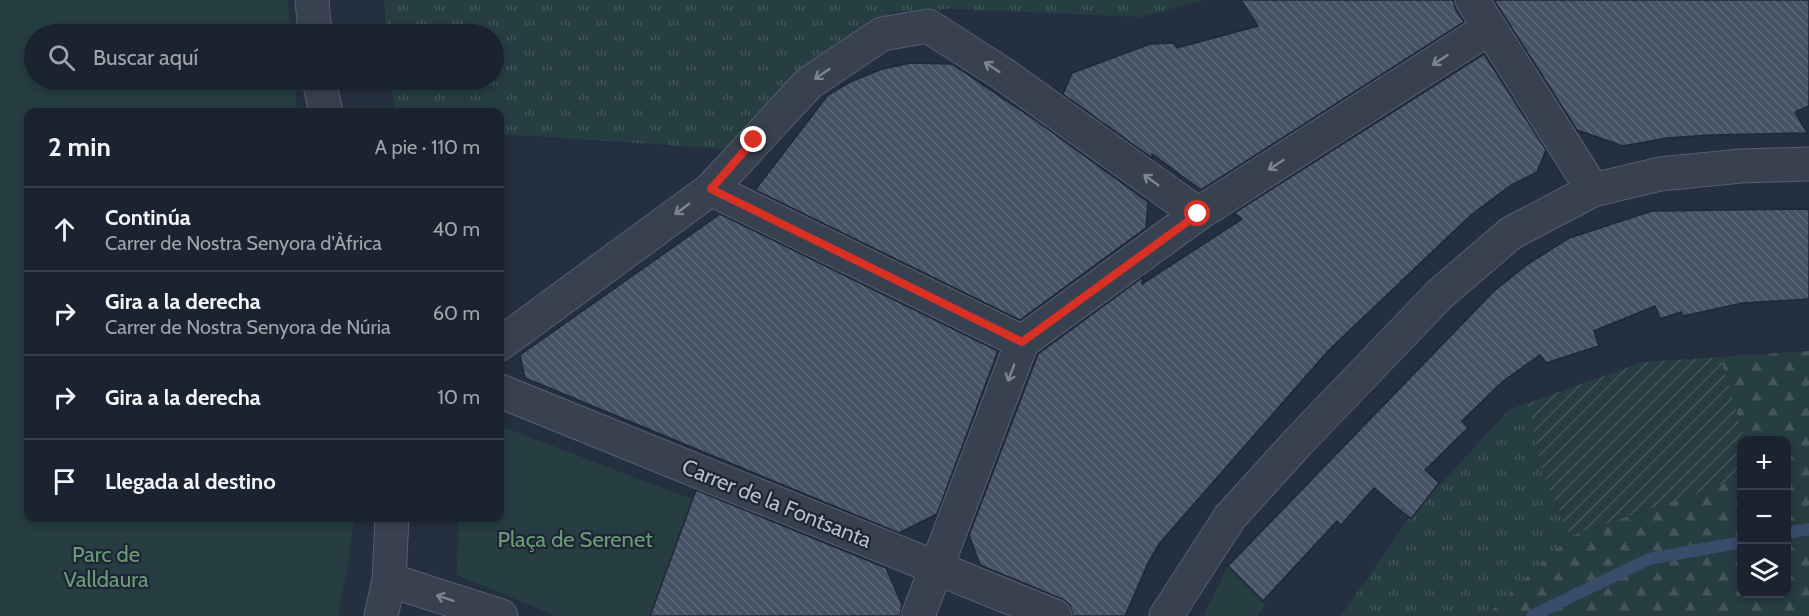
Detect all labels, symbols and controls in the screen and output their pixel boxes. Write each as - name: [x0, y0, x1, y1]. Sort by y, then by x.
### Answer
- search box: [24, 24, 504, 90]
- icon: search: [45, 41, 78, 74]
- text: Buscar aquí: [93, 44, 198, 71]
- one-way arrow: [1432, 54, 1449, 66]
- one-way arrow: [984, 60, 1001, 72]
- one-way arrow: [814, 68, 830, 80]
- route end: [740, 126, 766, 152]
- text: 2 min: [48, 131, 111, 163]
- text: A pie · 110 m: [375, 135, 480, 159]
- one-way arrow: [1267, 158, 1284, 171]
- one-way arrow: [1143, 174, 1159, 186]
- route start: [1184, 200, 1210, 226]
- one-way arrow: [675, 203, 691, 215]
- text: Continúa: [105, 204, 191, 231]
- icon: ahead: [48, 213, 81, 246]
- text: 40 m: [432, 217, 480, 241]
- text: Carrer de Nostra Senyora d'Àfrica: [105, 231, 382, 255]
- text: Gira a la derecha: [105, 288, 261, 315]
- icon: right: [48, 297, 81, 330]
- text: 60 m: [433, 301, 480, 325]
- text: Carrer de Nostra Senyora de Núria: [105, 315, 391, 339]
- one-way arrow: [1005, 363, 1016, 382]
- icon: right: [48, 381, 81, 414]
- text: Gira a la derecha: [105, 384, 261, 411]
- text: 10 m: [437, 385, 480, 409]
- map controls: [1737, 436, 1791, 598]
- button: +: [1737, 436, 1791, 490]
- street label: Carrer de la Fontsanta: [678, 453, 876, 554]
- icon: arrive: [48, 465, 81, 498]
- text: Llegada al destino: [105, 468, 276, 495]
- button: −: [1737, 490, 1791, 544]
- park label: Plaça de Serenet: [497, 526, 653, 553]
- park label: Parc de Valldaura: [63, 541, 149, 593]
- button: layers: [1737, 544, 1791, 598]
- one-way arrow: [436, 591, 455, 602]

